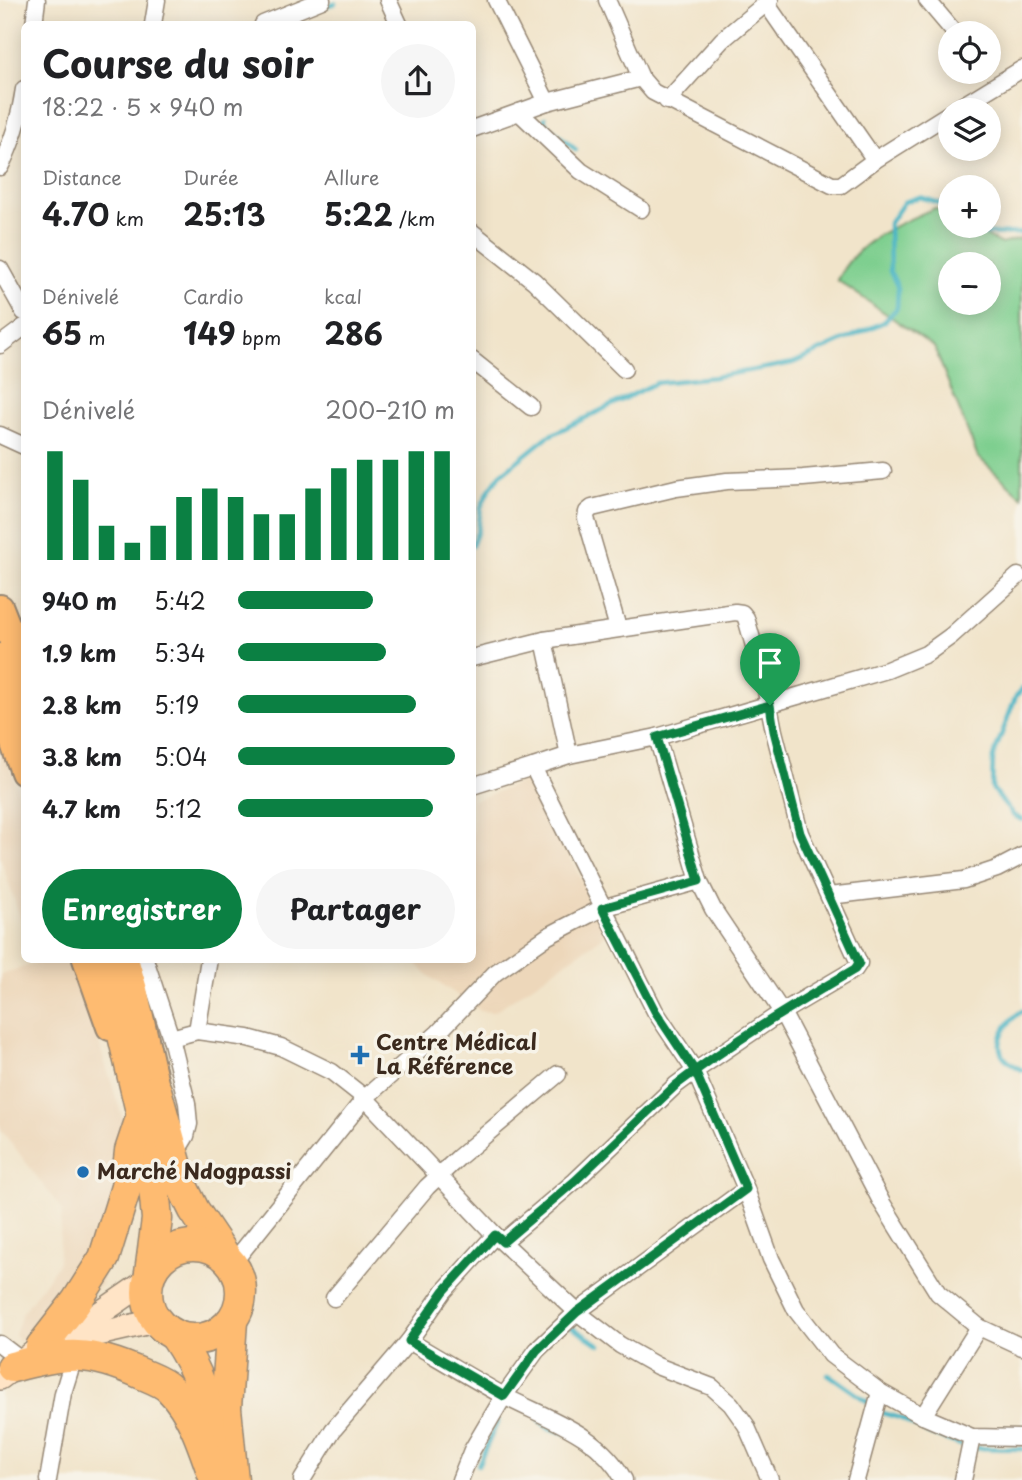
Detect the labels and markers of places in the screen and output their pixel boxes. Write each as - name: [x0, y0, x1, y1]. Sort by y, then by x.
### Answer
- pin: [740, 633, 800, 705]
- place label: Centre Médical La Référence: [376, 1025, 537, 1081]
- marker: Centre Médical La Référence: [350, 1045, 370, 1065]
- place label: Marché Ndogpassi: [97, 1154, 291, 1186]
- marker: Marché Ndogpassi: [75, 1164, 91, 1180]

